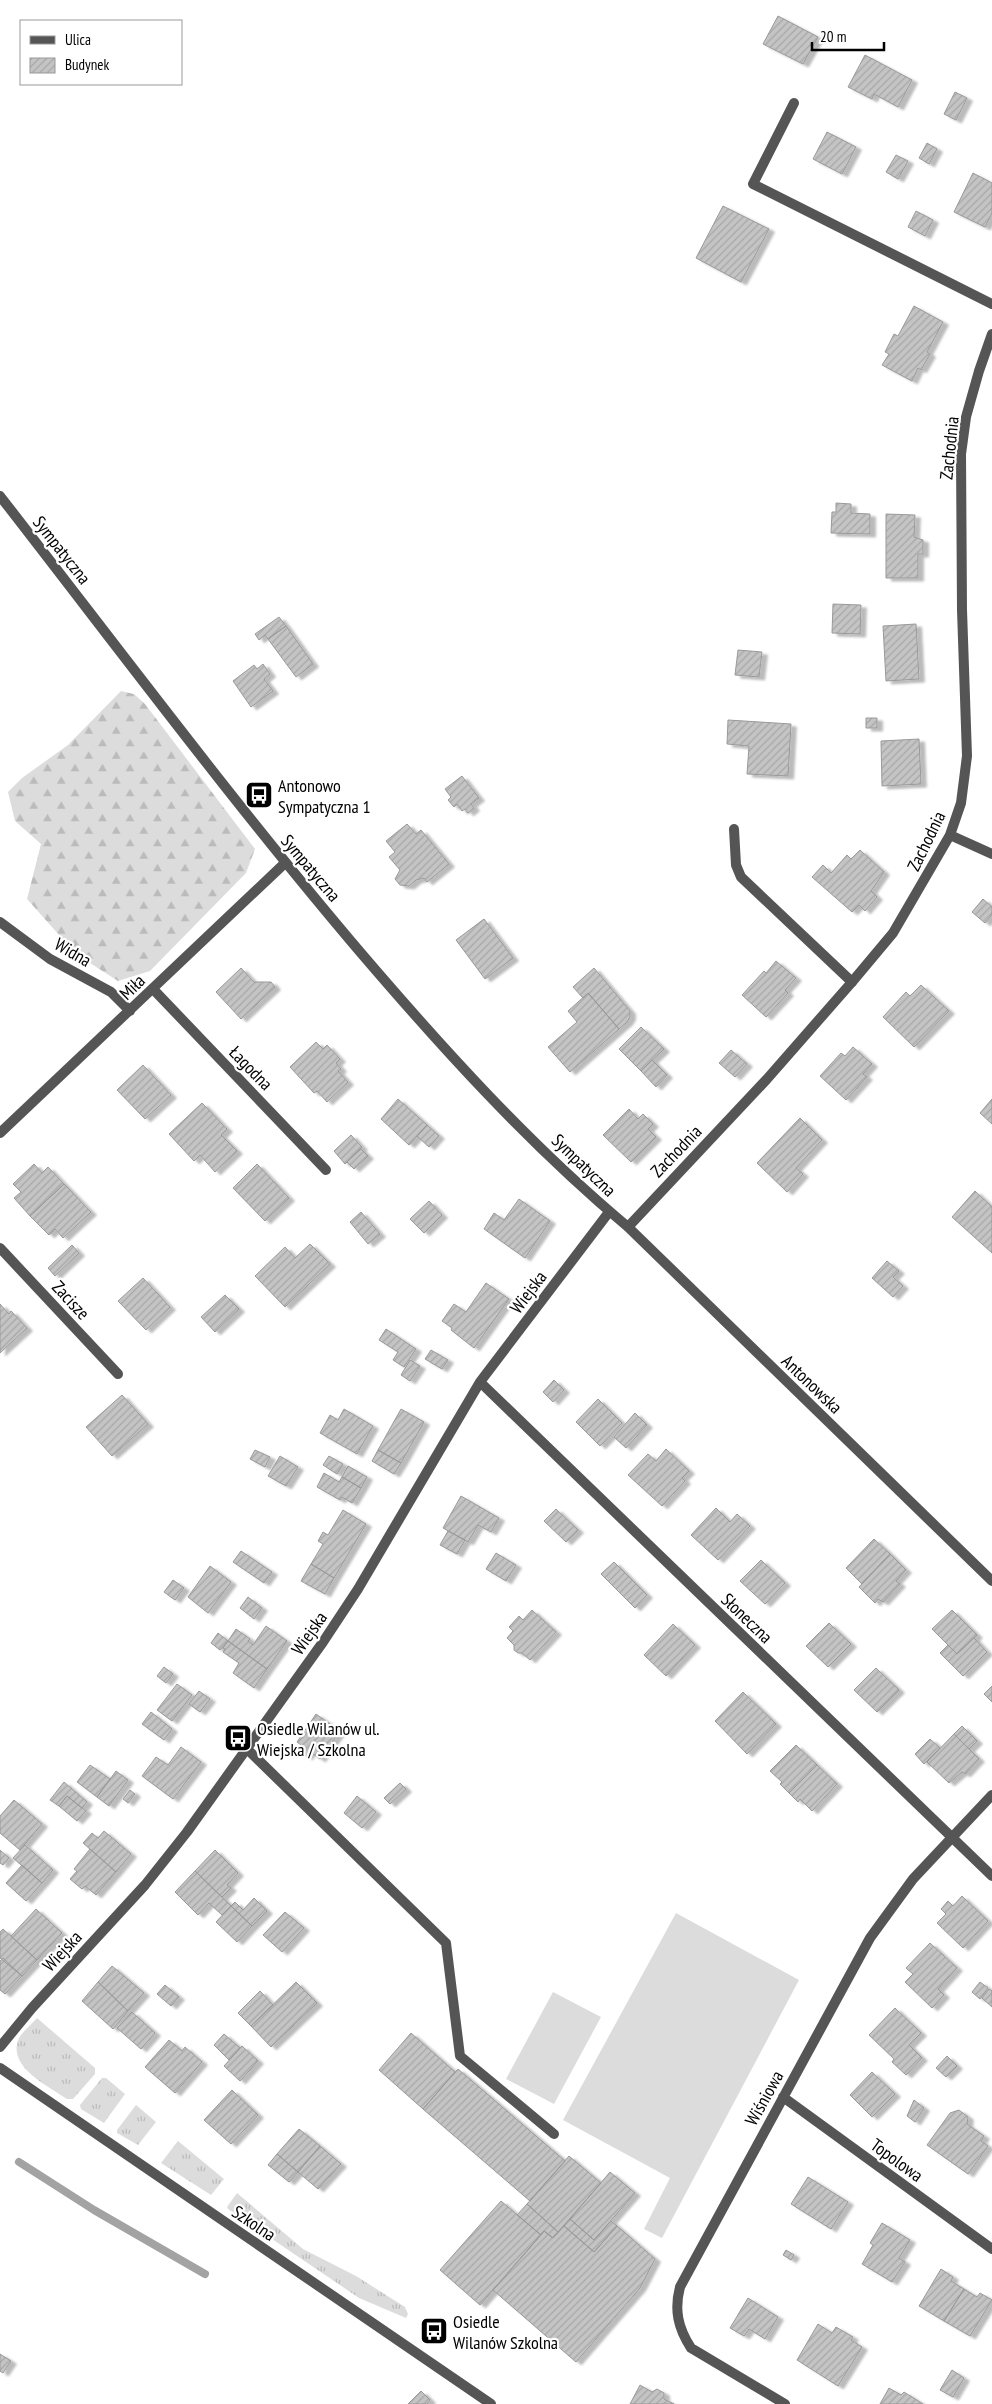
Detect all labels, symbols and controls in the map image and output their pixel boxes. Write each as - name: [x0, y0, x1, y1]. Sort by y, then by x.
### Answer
- legend: [20, 20, 182, 85]
- scale bar: [812, 20, 884, 52]
- text: 20 m: [820, 27, 846, 46]
- text: Ulica: [65, 30, 91, 49]
- text: Budynek: [65, 55, 109, 74]
- street label: Zachodnia: [934, 415, 964, 481]
- street label: Sympatyczna: [28, 511, 96, 589]
- place label: Antonowo Sympatyczna 1: [278, 774, 371, 818]
- bus stop icon: Antonowo Sympatyczna 1: [244, 780, 274, 810]
- street label: Zachodnia: [902, 807, 950, 875]
- street label: Sympatyczna: [276, 830, 346, 906]
- street label: Widna: [50, 932, 96, 972]
- street label: Miła: [114, 969, 150, 1005]
- street label: Łagodna: [224, 1041, 278, 1095]
- street label: Zachodnia: [646, 1120, 706, 1182]
- street label: Sympatyczna: [547, 1129, 621, 1201]
- street label: Wiejska: [504, 1266, 552, 1318]
- street label: Zacisze: [47, 1276, 95, 1324]
- street label: Antonowska: [777, 1350, 847, 1418]
- street label: Słoneczna: [716, 1588, 778, 1648]
- street label: Wiejska: [286, 1607, 332, 1659]
- place label: Osiedle Wilanów ul. Wiejska / Szkolna: [257, 1717, 379, 1761]
- bus stop icon: Osiedle Wilanów ul. Wiejska / Szkolna: [223, 1723, 253, 1753]
- street label: Wiejska: [37, 1926, 87, 1976]
- street label: Wiśniowa: [740, 2066, 788, 2130]
- street label: Topolowa: [866, 2133, 928, 2187]
- street label: Szkolna: [228, 2200, 280, 2246]
- place label: Osiedle Wilanów Szkolna: [453, 2310, 558, 2354]
- bus stop icon: Osiedle Wilanów Szkolna: [419, 2316, 449, 2346]

